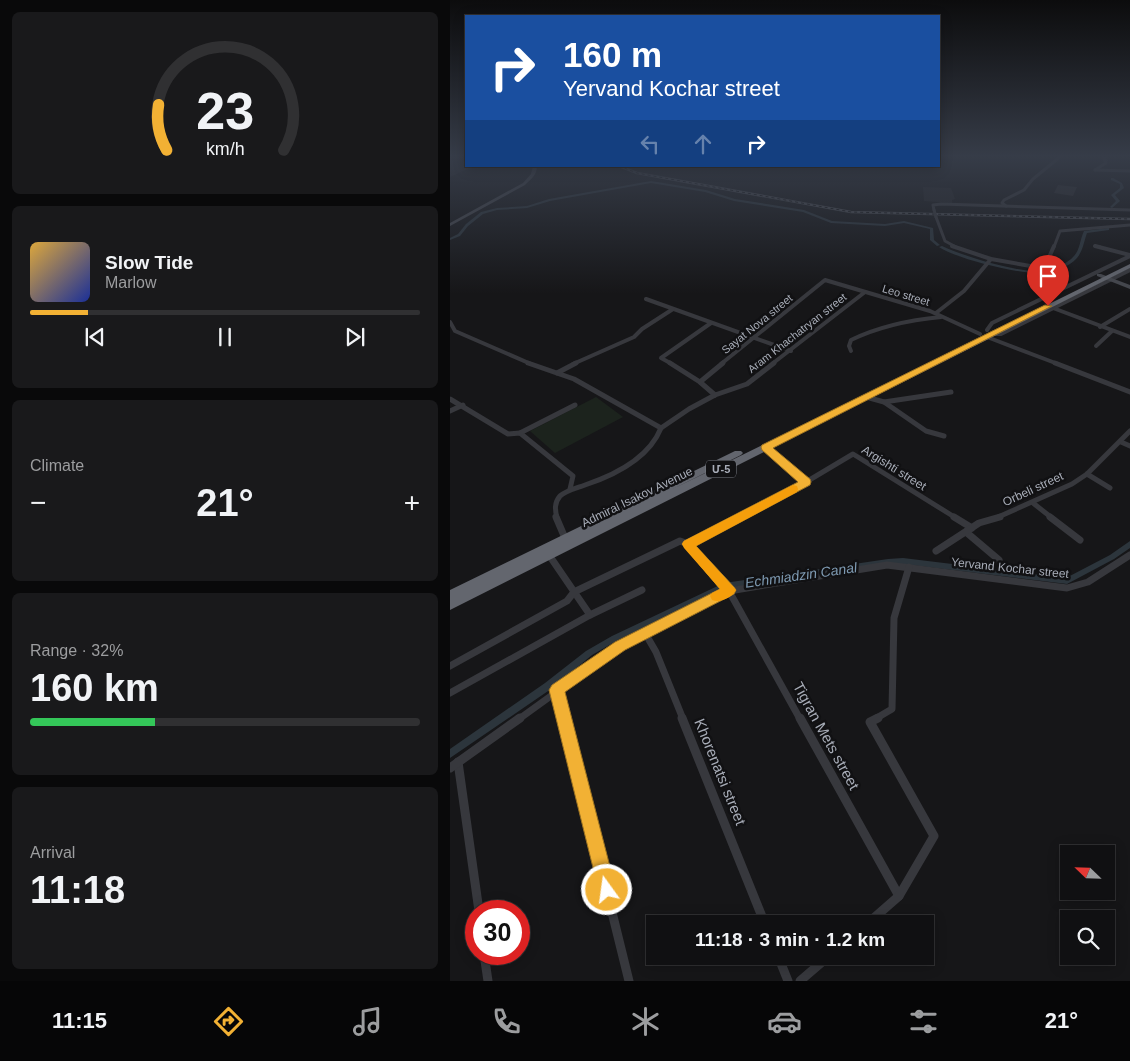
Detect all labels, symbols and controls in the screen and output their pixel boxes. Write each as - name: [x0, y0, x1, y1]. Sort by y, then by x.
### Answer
- icon: right: [480, 35, 545, 100]
- text: 160 m: [563, 35, 662, 74]
- text: Yervand Kochar street: [563, 76, 780, 101]
- text: 23: [196, 82, 254, 140]
- icon: left: [636, 130, 664, 158]
- icon: ahead: [689, 130, 717, 158]
- icon: right: [742, 130, 770, 158]
- text: km/h: [206, 139, 244, 159]
- text: Slow Tide: [105, 252, 193, 273]
- pin: [1027, 255, 1069, 306]
- icon: arrive: [1034, 262, 1062, 290]
- text: Marlow: [105, 274, 157, 291]
- street label: Leo street: [881, 282, 931, 308]
- street label: Aram Khachatryan street: [745, 291, 849, 375]
- street label: Sayat Nova street: [719, 292, 795, 356]
- icon: previous: [81, 323, 109, 351]
- icon: pause: [211, 323, 239, 351]
- icon: next: [341, 323, 369, 351]
- street label: Argishti street: [859, 443, 929, 494]
- text: Climate: [30, 457, 84, 474]
- road number: Մ-5: [706, 460, 736, 478]
- street label: Admiral Isakov Avenue: [579, 464, 695, 530]
- street label: Orbeli street: [1000, 469, 1066, 509]
- text: 21°: [196, 482, 254, 524]
- text: −: [30, 487, 46, 518]
- text: +: [404, 487, 420, 518]
- street label: Yervand Kochar street: [950, 555, 1070, 581]
- water label: Echmiadzin Canal: [744, 559, 859, 591]
- text: Range · 32%: [30, 642, 123, 659]
- text: 160 km: [30, 667, 159, 709]
- street label: Tigran Mets street: [790, 679, 863, 793]
- street label: Khorenatsi street: [691, 716, 750, 828]
- text: Arrival: [30, 844, 75, 861]
- north arrow: [1060, 845, 1115, 900]
- map controls: [1060, 845, 1115, 965]
- position arrow: [580, 863, 632, 915]
- text: 11:18: [30, 869, 125, 911]
- speed limit sign: 30: [465, 900, 530, 965]
- button: search: [1060, 910, 1115, 965]
- text: 11:18 · 3 min · 1.2 km: [695, 929, 885, 950]
- icon: directions: [211, 1004, 246, 1039]
- icon: music: [350, 1004, 385, 1039]
- icon: phone: [489, 1004, 524, 1039]
- icon: climate: [628, 1004, 663, 1039]
- icon: car: [767, 1004, 802, 1039]
- icon: filters: [906, 1004, 941, 1039]
- text: 11:15: [52, 1008, 107, 1033]
- text: 21°: [1045, 1008, 1078, 1033]

